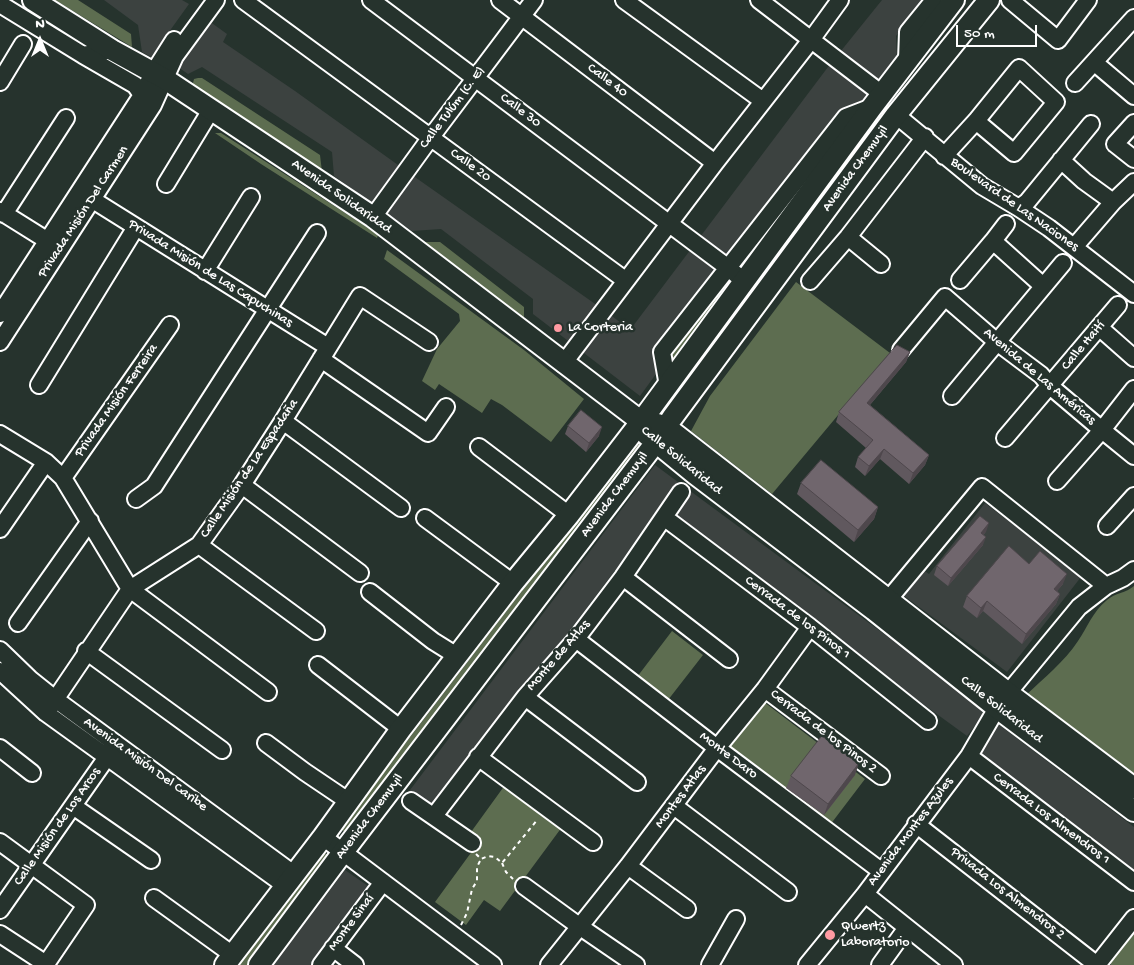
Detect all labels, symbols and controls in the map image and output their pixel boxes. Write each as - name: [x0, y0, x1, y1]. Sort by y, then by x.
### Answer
- north arrow: [15, 15, 65, 65]
- scale bar: [959, 15, 1040, 47]
- text: N: [35, 16, 45, 33]
- text: 50 m: [964, 25, 995, 43]
- street label: Calle 40: [583, 60, 631, 102]
- street label: Calle Tulúm (C. E): [417, 63, 489, 153]
- street label: Calle 30: [496, 90, 544, 132]
- street label: Avenida Chemuyil: [819, 123, 893, 215]
- street label: Privada Misión Del Carmen: [35, 143, 133, 281]
- street label: Calle 20: [446, 145, 494, 187]
- street label: Boulevard de Las Naciones: [947, 154, 1081, 256]
- street label: Avenida Solidaridad: [288, 156, 394, 238]
- street label: Privada Misión de Las Capuchinas: [125, 216, 295, 332]
- street label: Calle Haití: [1058, 318, 1110, 374]
- place label: La Corteria: [568, 320, 633, 336]
- marker: La Corteria: [552, 322, 564, 334]
- street label: Avenida de Las Américas: [979, 325, 1099, 429]
- street label: Privada Misión Ferreira: [72, 341, 162, 461]
- street label: Calle Misión de La Espadaña: [197, 396, 303, 542]
- street label: Calle Solidaridad: [637, 423, 725, 499]
- street label: Avenida Chemuyil: [577, 449, 653, 541]
- street label: Cerrada de los Pinos 1: [741, 573, 853, 663]
- street label: Monte de Atlas: [524, 617, 594, 695]
- street label: Calle Solidaridad: [956, 673, 1046, 747]
- street label: Cerrada de los Pinos 2: [766, 686, 880, 778]
- street label: Avenida Misión Del Caribe: [80, 714, 210, 816]
- street label: Monte Daro: [695, 729, 761, 783]
- street label: Montes Atlas: [652, 762, 710, 832]
- street label: Calle Misión de Los Arcos: [11, 765, 105, 889]
- street label: Cerrada Los Almendros 1: [989, 769, 1113, 869]
- street label: Avenida Chemuyil: [332, 771, 408, 863]
- street label: Avenida Montes Azules: [865, 774, 957, 890]
- street label: Privada Los Almendros 2: [946, 844, 1068, 944]
- street label: Monte Sinaí: [325, 891, 379, 955]
- place label: Qwertz Laboratorio: [841, 919, 910, 952]
- marker: Qwertz Laboratorio: [823, 928, 837, 942]

